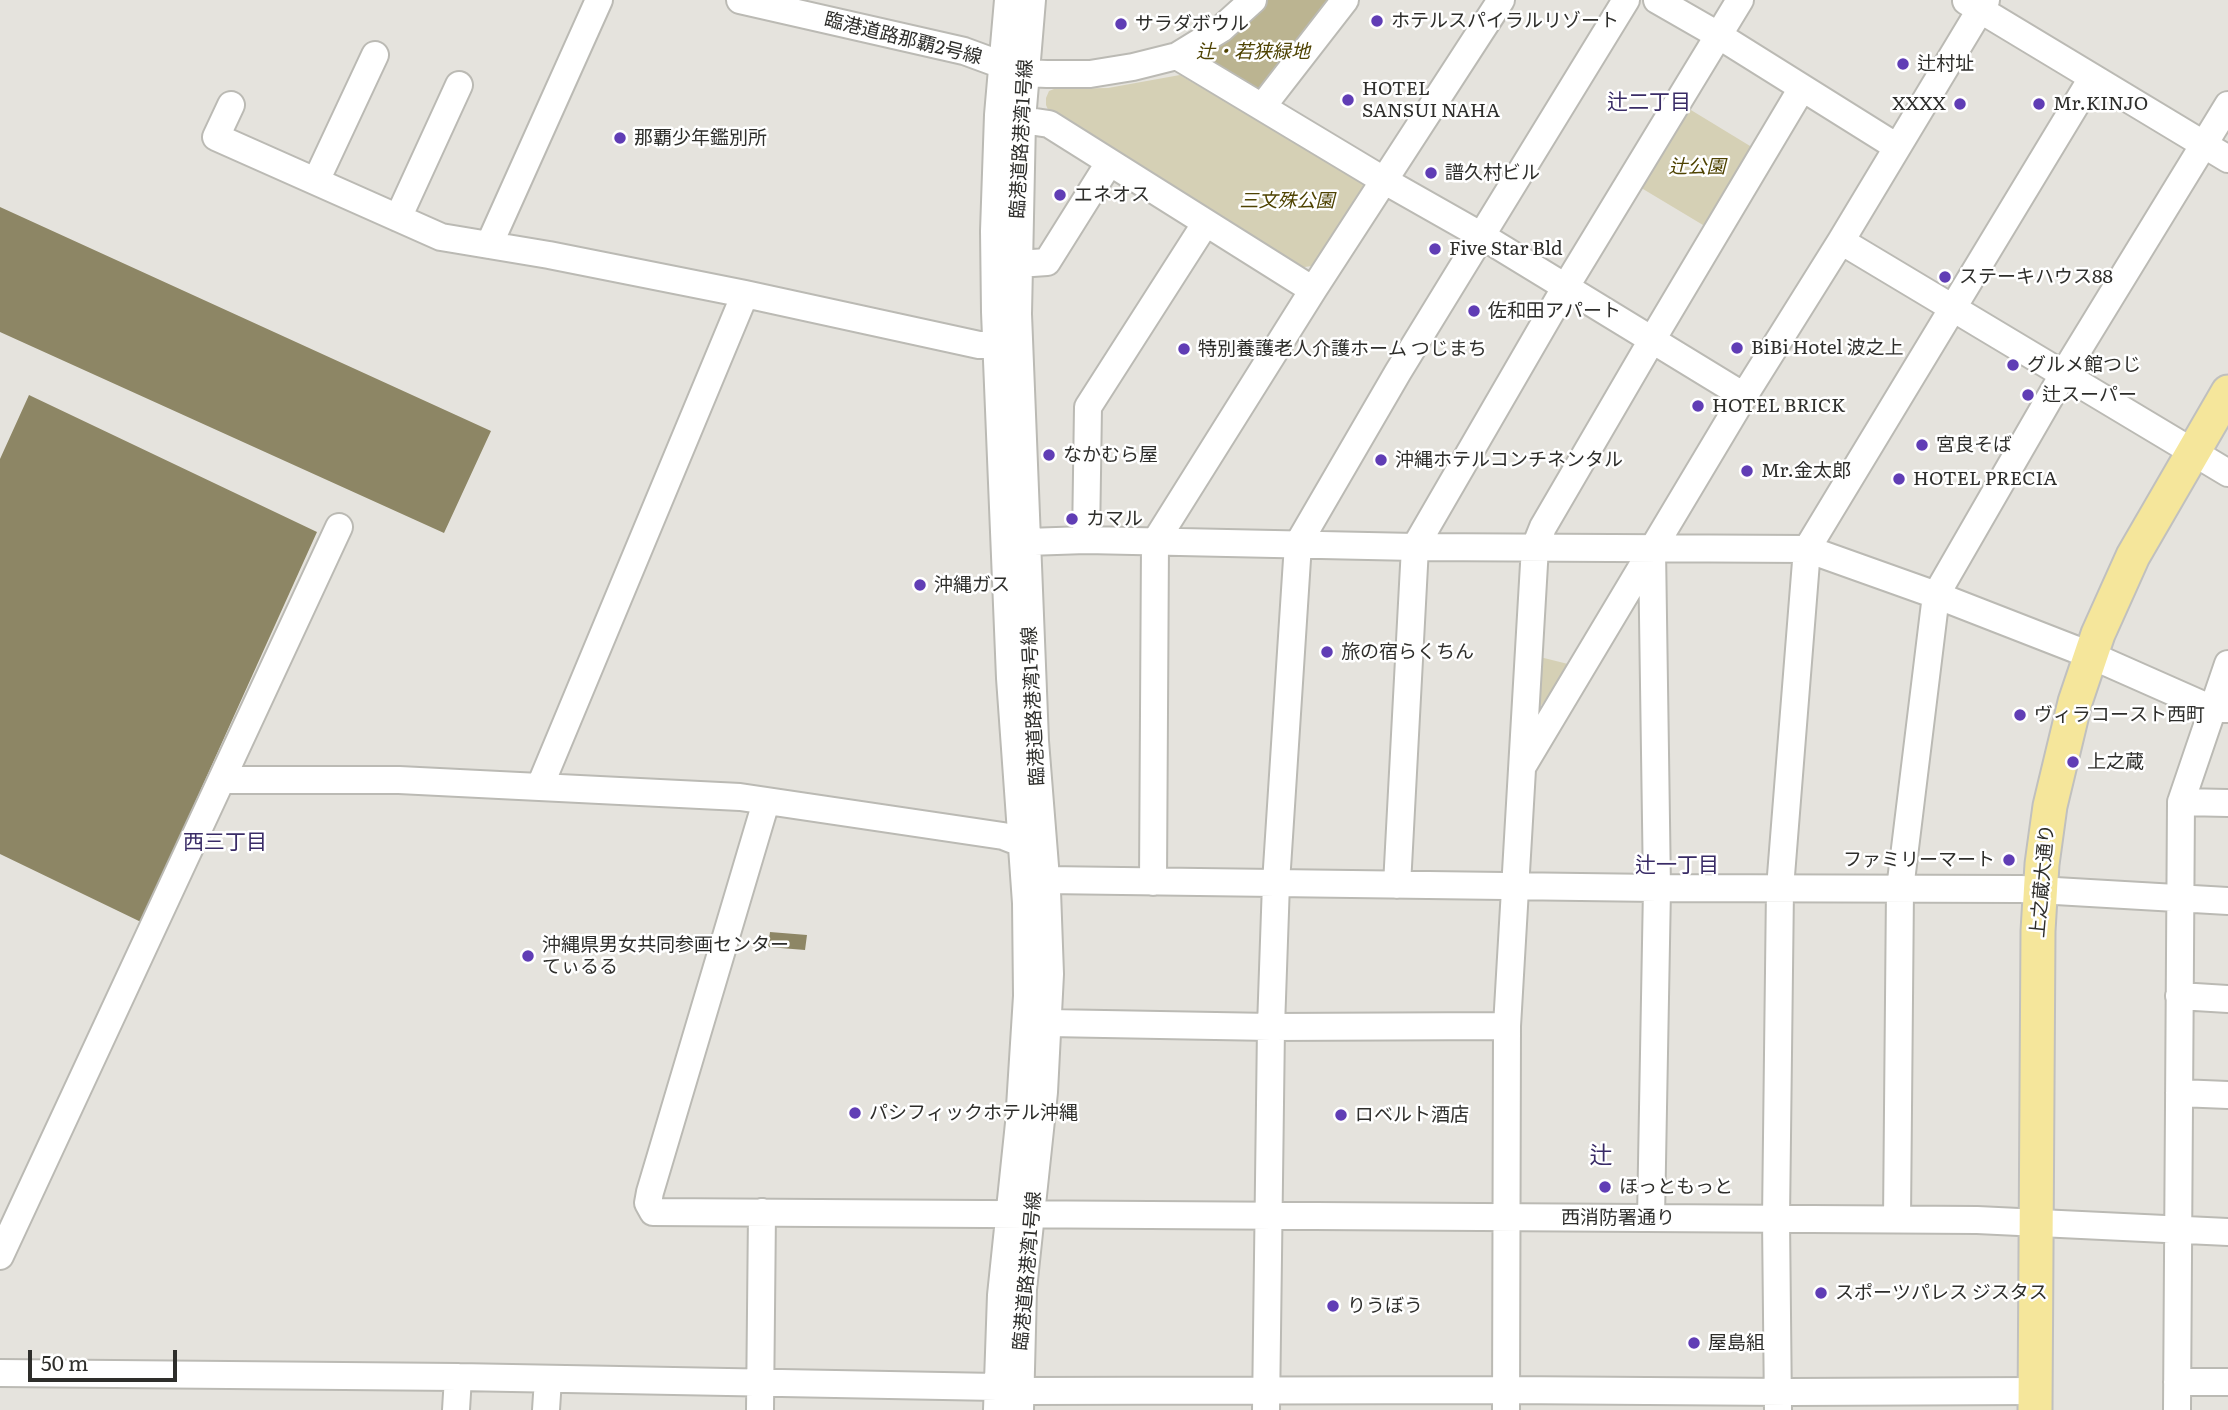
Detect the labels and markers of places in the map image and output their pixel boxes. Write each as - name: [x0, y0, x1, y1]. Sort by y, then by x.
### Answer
- place label: ホテルスパイラルリゾート: [1391, 10, 1619, 32]
- place label: サラダボウル: [1135, 13, 1249, 35]
- marker: ホテルスパイラルリゾート: [1369, 13, 1385, 29]
- marker: サラダボウル: [1113, 16, 1129, 32]
- place label: 辻村址: [1917, 53, 1974, 75]
- marker: 辻村址: [1895, 56, 1911, 72]
- place label: HOTEL SANSUI NAHA: [1362, 78, 1500, 122]
- marker: HOTEL SANSUI NAHA: [1340, 92, 1356, 108]
- place label: XXXX: [1892, 93, 1946, 115]
- place label: Mr.KINJO: [2053, 93, 2148, 115]
- marker: XXXX: [1952, 96, 1968, 112]
- marker: Mr.KINJO: [2031, 96, 2047, 112]
- place label: 那覇少年鑑別所: [634, 127, 767, 149]
- marker: 那覇少年鑑別所: [612, 130, 628, 146]
- place label: 譜久村ビル: [1445, 162, 1540, 184]
- marker: 譜久村ビル: [1423, 165, 1439, 181]
- place label: エネオス: [1074, 184, 1150, 206]
- marker: エネオス: [1052, 187, 1068, 203]
- place label: Five Star Bld: [1449, 238, 1563, 260]
- marker: Five Star Bld: [1427, 241, 1443, 257]
- place label: ステーキハウス88: [1959, 266, 2113, 288]
- marker: ステーキハウス88: [1937, 269, 1953, 285]
- place label: 佐和田アパート: [1488, 300, 1621, 322]
- marker: 佐和田アパート: [1466, 303, 1482, 319]
- place label: BiBi Hotel 波之上: [1751, 337, 1903, 359]
- place label: 特別養護老人介護ホーム つじまち: [1198, 338, 1487, 360]
- marker: BiBi Hotel 波之上: [1729, 340, 1745, 356]
- marker: 特別養護老人介護ホーム つじまち: [1176, 341, 1192, 357]
- place label: グルメ館つじ: [2027, 354, 2141, 376]
- marker: グルメ館つじ: [2005, 357, 2021, 373]
- place label: 辻スーパー: [2042, 384, 2137, 406]
- marker: 辻スーパー: [2020, 387, 2036, 403]
- place label: HOTEL BRICK: [1712, 395, 1846, 417]
- marker: HOTEL BRICK: [1690, 398, 1706, 414]
- place label: 宮良そば: [1936, 434, 2012, 456]
- marker: 宮良そば: [1914, 437, 1930, 453]
- place label: なかむら屋: [1063, 444, 1158, 466]
- marker: なかむら屋: [1041, 447, 1057, 463]
- place label: 沖縄ホテルコンチネンタル: [1395, 449, 1623, 471]
- marker: 沖縄ホテルコンチネンタル: [1373, 452, 1389, 468]
- place label: Mr.金太郎: [1761, 460, 1851, 482]
- marker: Mr.金太郎: [1739, 463, 1755, 479]
- place label: HOTEL PRECIA: [1913, 468, 2057, 490]
- marker: HOTEL PRECIA: [1891, 471, 1907, 487]
- place label: カマル: [1086, 508, 1143, 530]
- marker: カマル: [1064, 511, 1080, 527]
- place label: 沖縄ガス: [934, 574, 1010, 596]
- marker: 沖縄ガス: [912, 577, 928, 593]
- place label: 旅の宿らくちん: [1341, 641, 1474, 663]
- marker: 旅の宿らくちん: [1319, 644, 1335, 660]
- place label: ヴィラコースト西町: [2034, 704, 2205, 726]
- marker: ヴィラコースト西町: [2012, 707, 2028, 723]
- place label: 上之蔵: [2087, 751, 2144, 773]
- marker: 上之蔵: [2065, 754, 2081, 770]
- place label: ファミリーマート: [1843, 849, 1995, 871]
- marker: ファミリーマート: [2001, 852, 2017, 868]
- place label: 沖縄県男女共同参画センター てぃるる: [542, 934, 789, 978]
- marker: 沖縄県男女共同参画センター てぃるる: [520, 948, 536, 964]
- place label: パシフィックホテル沖縄: [869, 1102, 1078, 1124]
- place label: ロベルト酒店: [1355, 1104, 1469, 1126]
- marker: パシフィックホテル沖縄: [847, 1105, 863, 1121]
- marker: ロベルト酒店: [1333, 1107, 1349, 1123]
- place label: ほっともっと: [1619, 1176, 1733, 1198]
- marker: ほっともっと: [1597, 1179, 1613, 1195]
- place label: スポーツパレス ジスタス: [1835, 1282, 2048, 1304]
- marker: スポーツパレス ジスタス: [1813, 1285, 1829, 1301]
- place label: りうぼう: [1347, 1295, 1423, 1317]
- marker: りうぼう: [1325, 1298, 1341, 1314]
- place label: 屋島組: [1708, 1332, 1765, 1354]
- marker: 屋島組: [1686, 1335, 1702, 1351]

